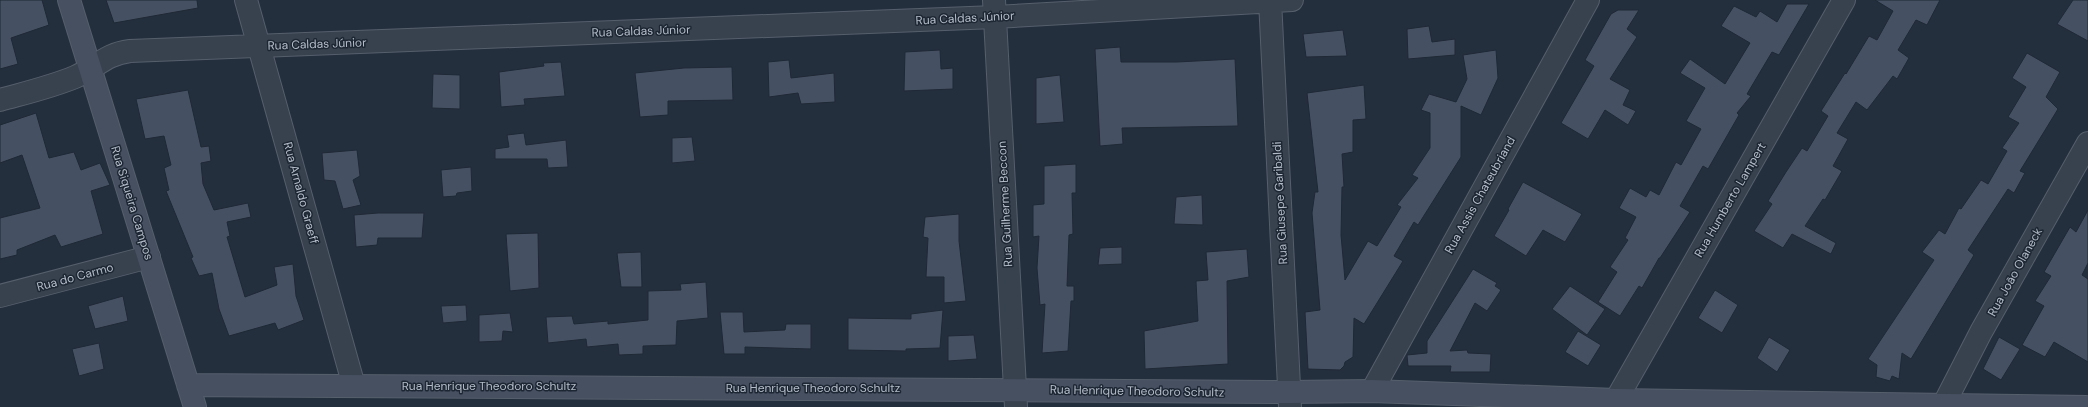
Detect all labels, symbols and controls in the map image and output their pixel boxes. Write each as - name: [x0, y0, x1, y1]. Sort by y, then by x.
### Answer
- street label: Rua Caldas Júnior: [915, 7, 1015, 29]
- street label: Rua Caldas Júnior: [591, 21, 691, 41]
- street label: Rua Caldas Júnior: [267, 34, 367, 54]
- street label: Rua Assis Chateubriand: [1441, 134, 1519, 256]
- street label: Rua Humberto Lampert: [1691, 139, 1770, 260]
- street label: Rua Arnaldo Graeff: [280, 140, 322, 246]
- street label: Rua Guilherme Beccon: [994, 141, 1016, 267]
- street label: Rua Giusepe Garibaldi: [1269, 141, 1291, 265]
- street label: Rua Siqueira Campos: [107, 144, 157, 262]
- street label: Rua João Olaneck: [1984, 225, 2046, 319]
- street label: Rua do Carmo: [35, 259, 115, 295]
- street label: Rua Henrique Theodoro Schultz: [402, 378, 576, 394]
- street label: Rua Henrique Theodoro Schultz: [726, 380, 900, 396]
- street label: Rua Henrique Theodoro Schultz: [1050, 381, 1224, 401]

